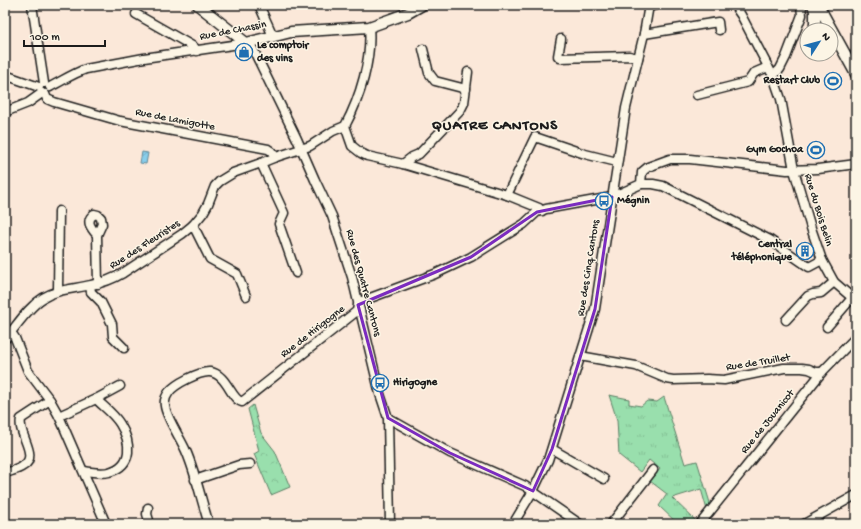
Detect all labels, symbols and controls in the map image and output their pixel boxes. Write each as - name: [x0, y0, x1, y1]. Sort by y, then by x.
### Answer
- street label: Rue de Chassin: [199, 19, 268, 43]
- scale bar: [24, 22, 105, 48]
- north arrow: [799, 22, 839, 62]
- text: 100 m: [29, 31, 60, 45]
- text: N: [819, 31, 832, 44]
- place label: Le comptoir des vins: [257, 39, 310, 65]
- shop icon: Le comptoir des vins: [234, 42, 254, 62]
- sports icon: Restart Club: [823, 71, 843, 91]
- place label: Restart Club: [763, 74, 820, 87]
- street label: Rue de Lamigotte: [134, 106, 216, 134]
- district label: QUATRE CANTONS: [432, 117, 558, 135]
- sports icon: Gym Gochoa: [806, 140, 826, 160]
- place label: Gym Gochoa: [746, 144, 804, 156]
- street label: Rue du Bois Belin: [801, 172, 835, 248]
- bus stop icon: Mégnin: [594, 191, 614, 211]
- place label: Mégnin: [617, 194, 650, 208]
- street label: Rue des Fleuristes: [108, 217, 183, 272]
- street label: Rue des Cinq Cantons: [575, 218, 603, 317]
- street label: Rue des Quatre Cantons: [343, 228, 383, 339]
- place label: Central téléphonique: [731, 238, 793, 265]
- building icon: Central téléphonique: [795, 241, 815, 261]
- street label: Rue de Hirigogne: [279, 303, 348, 361]
- street label: Rue de Truillet: [725, 352, 792, 374]
- bus stop icon: Hirigogne: [370, 373, 390, 393]
- place label: Hirigogne: [393, 377, 438, 390]
- street label: Rue de Jouanicot: [739, 387, 798, 456]

